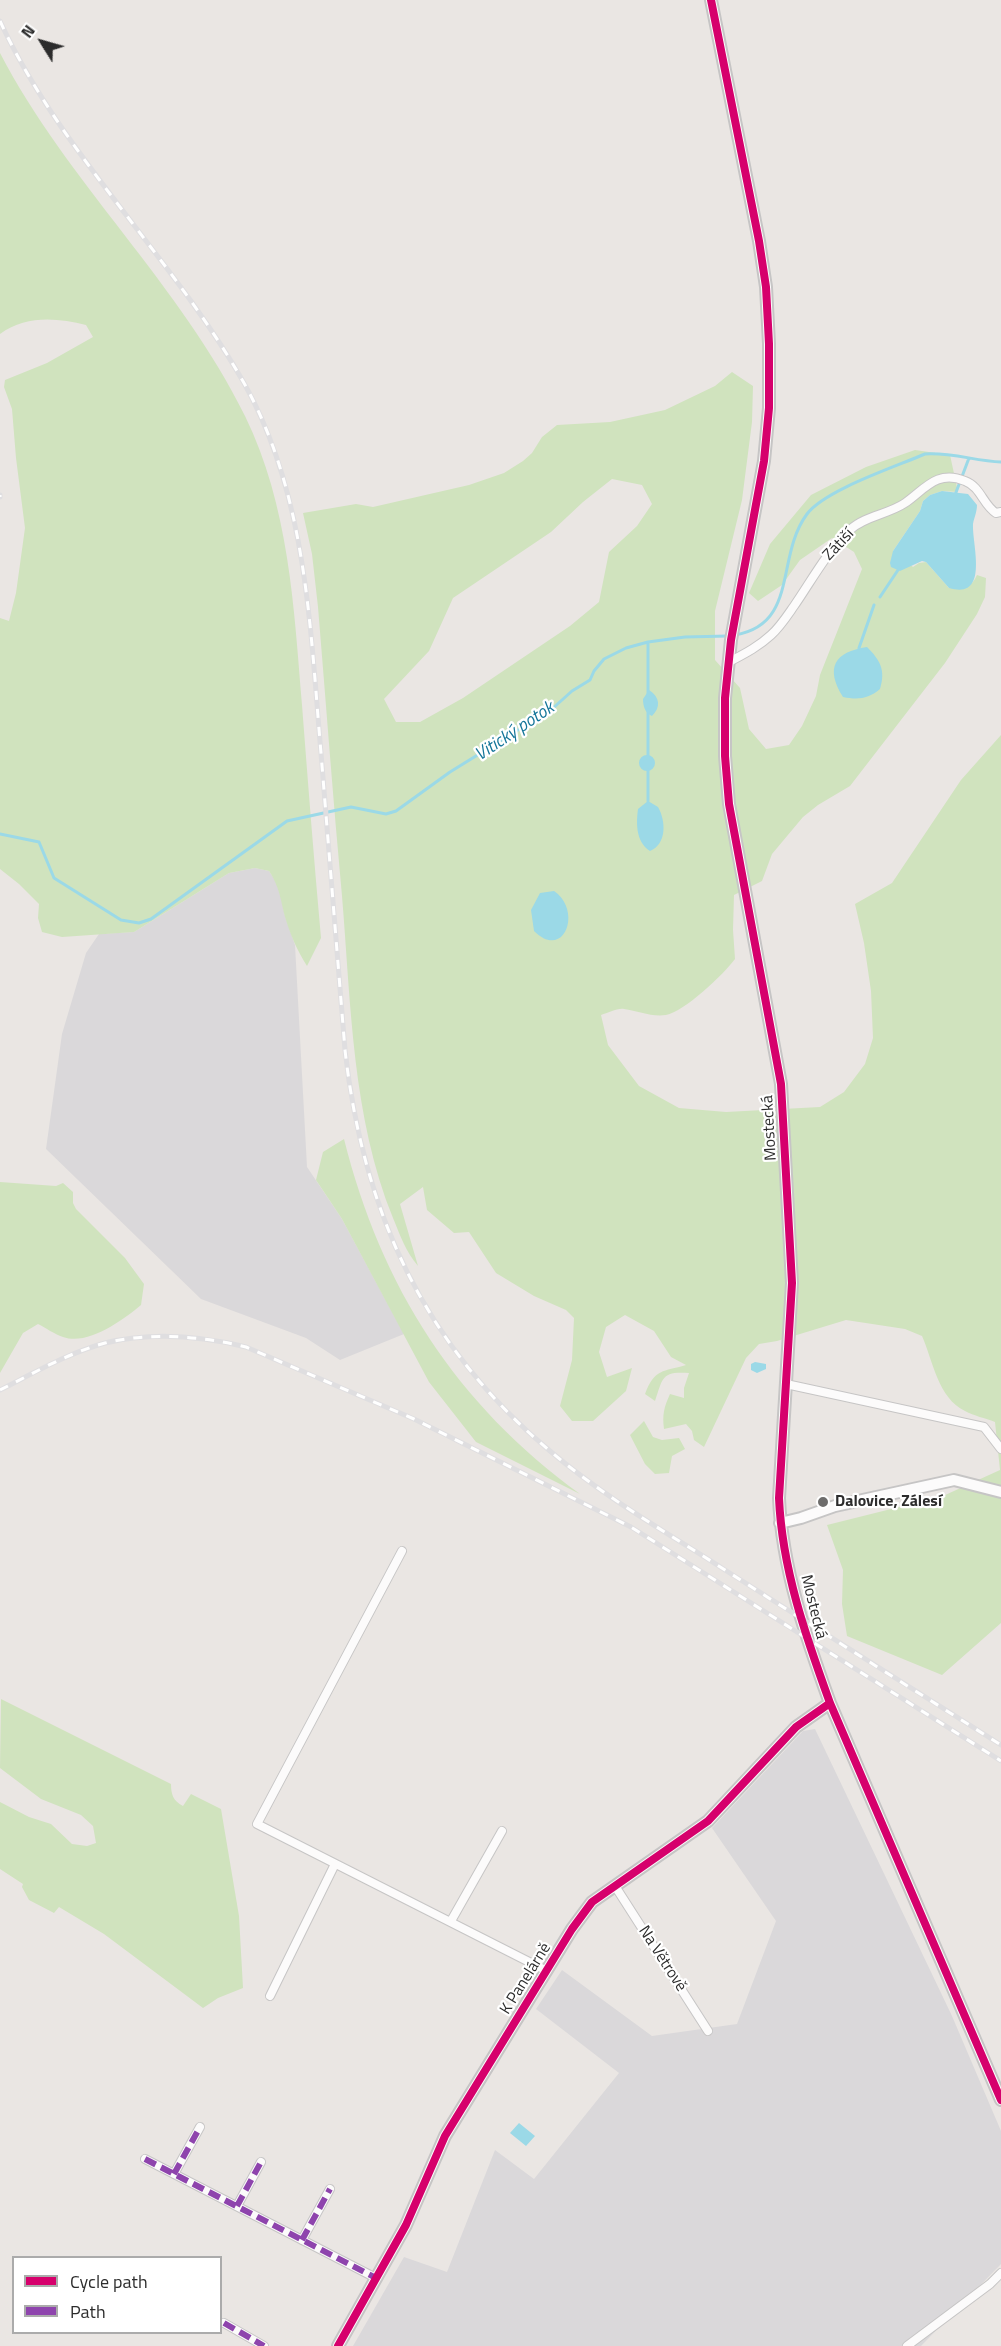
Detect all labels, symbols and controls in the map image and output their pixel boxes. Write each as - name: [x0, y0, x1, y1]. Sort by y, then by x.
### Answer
- north arrow: [12, 12, 72, 72]
- text: N: [15, 20, 41, 43]
- street label: Zátiší: [819, 525, 859, 565]
- water label: Vitický potok: [471, 698, 559, 766]
- street label: Mostecká: [759, 1095, 781, 1161]
- place label: Dalovice, Zálesí: [835, 1492, 942, 1512]
- marker: Dalovice, Zálesí: [816, 1495, 830, 1509]
- street label: Mostecká: [796, 1573, 830, 1641]
- street label: Na Větrově: [634, 1923, 690, 1995]
- street label: K Panelárně: [496, 1940, 556, 2018]
- legend: [12, 2256, 222, 2334]
- text: Cycle path: [70, 2268, 148, 2295]
- text: Path: [70, 2298, 106, 2325]

